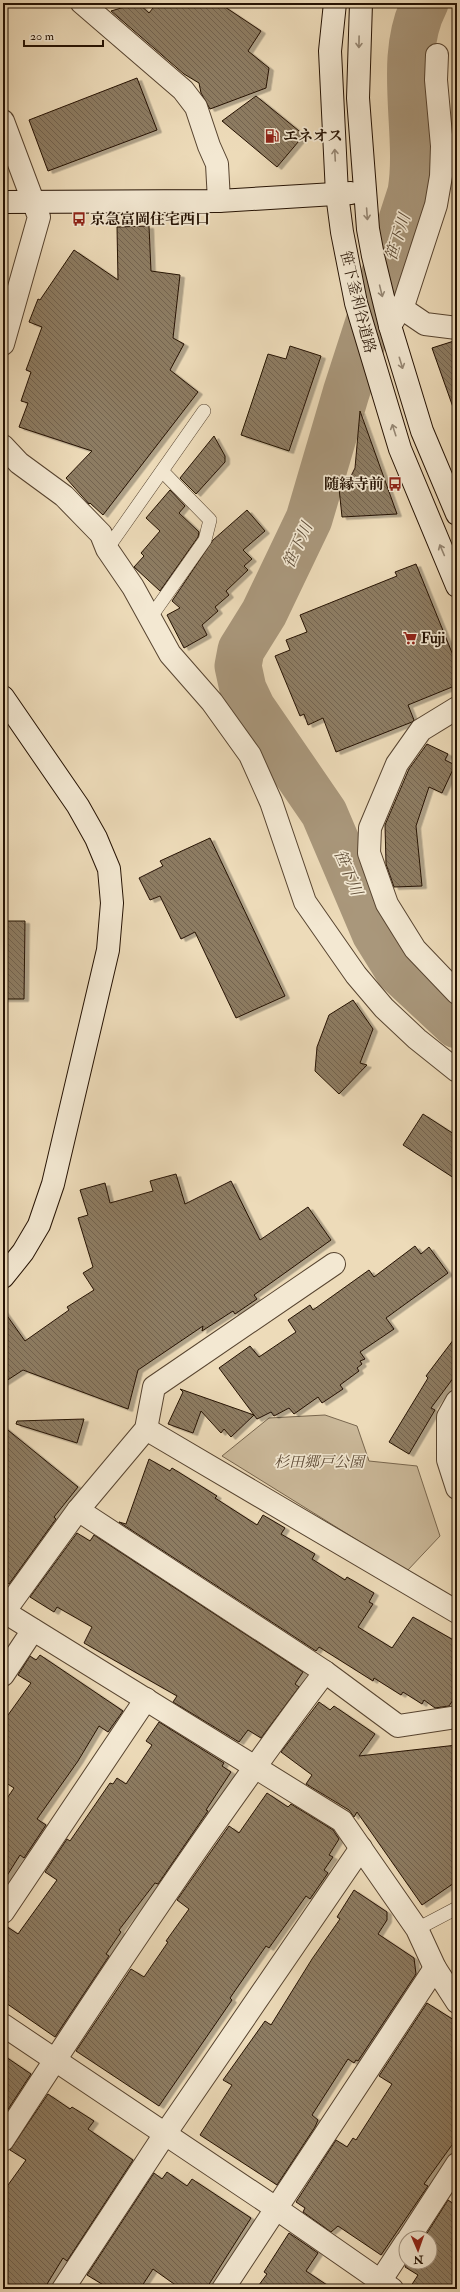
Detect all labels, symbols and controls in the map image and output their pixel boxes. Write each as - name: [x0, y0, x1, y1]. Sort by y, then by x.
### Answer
- scale bar: [24, 22, 103, 48]
- text: 20 m: [30, 29, 55, 44]
- one-way arrow: [355, 35, 363, 48]
- place label: エネオス: [283, 127, 343, 146]
- fuel station icon: エネオス: [264, 128, 280, 144]
- one-way arrow: [331, 149, 339, 162]
- one-way arrow: [363, 207, 370, 220]
- water label: 笹下川: [381, 209, 415, 263]
- place label: 京急富岡住宅西口: [90, 210, 210, 229]
- bus stop icon: 京急富岡住宅西口: [71, 211, 87, 227]
- street label: 笹下釜利谷道路: [336, 249, 379, 355]
- one-way arrow: [378, 285, 386, 298]
- one-way arrow: [398, 357, 405, 370]
- one-way arrow: [390, 423, 397, 436]
- place label: 随縁寺前: [324, 475, 384, 494]
- bus stop icon: 随縁寺前: [387, 476, 403, 492]
- water label: 笹下川: [279, 518, 318, 571]
- one-way arrow: [438, 545, 445, 557]
- place label: Fuji: [421, 629, 445, 648]
- supermarket icon: Fuji: [402, 630, 418, 646]
- water label: 笹下川: [329, 846, 367, 900]
- park label: 杉田郷戸公園: [274, 1453, 367, 1472]
- north arrow: [398, 2230, 438, 2270]
- text: N: [412, 2253, 424, 2266]

